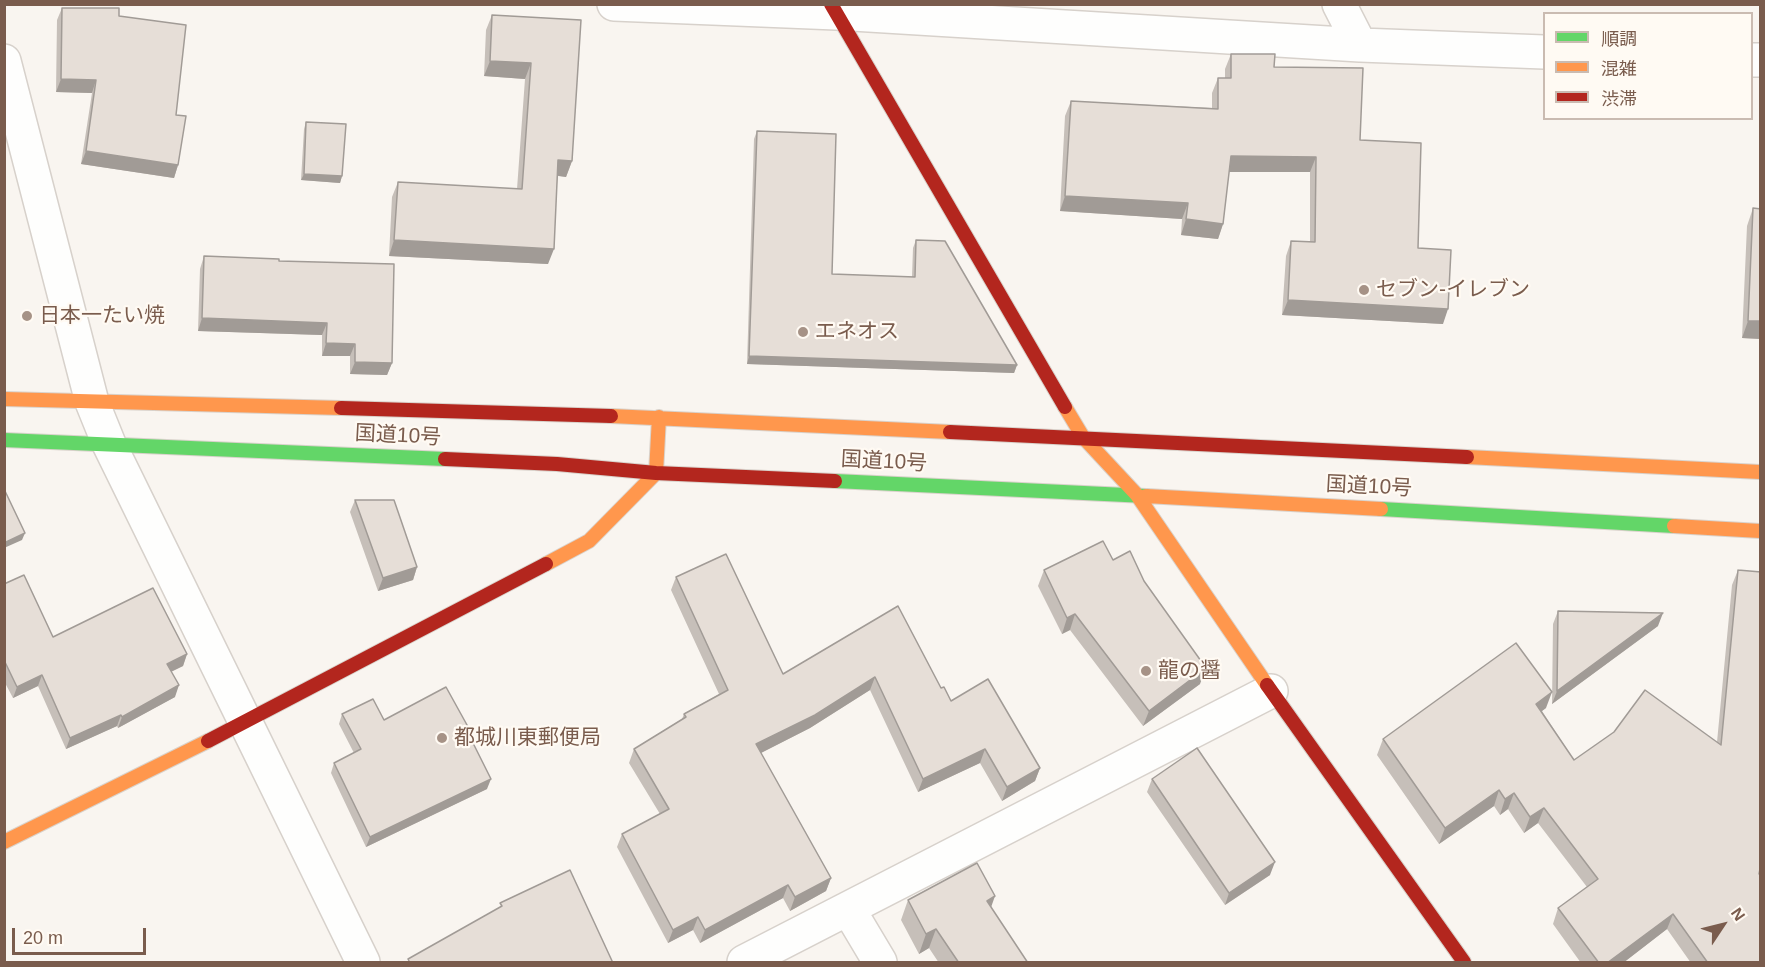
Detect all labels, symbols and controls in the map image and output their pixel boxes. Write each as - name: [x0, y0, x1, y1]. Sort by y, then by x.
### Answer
- legend: [1543, 12, 1753, 120]
- text: 順調: [1601, 29, 1637, 49]
- text: 混雑: [1601, 59, 1637, 79]
- text: 渋滞: [1601, 89, 1637, 109]
- place label: セブン-イレブン: [1376, 277, 1530, 303]
- marker: セブン-イレブン: [1357, 283, 1371, 297]
- place label: 日本一たい焼: [39, 303, 165, 329]
- marker: 日本一たい焼: [20, 309, 34, 323]
- place label: エネオス: [815, 319, 899, 345]
- marker: エネオス: [796, 325, 810, 339]
- street label: 国道10号: [354, 421, 442, 451]
- street label: 国道10号: [840, 447, 928, 477]
- street label: 国道10号: [1325, 472, 1413, 502]
- place label: 龍の醤: [1158, 658, 1221, 684]
- marker: 龍の醤: [1139, 664, 1153, 678]
- place label: 都城川東郵便局: [454, 725, 601, 751]
- marker: 都城川東郵便局: [435, 731, 449, 745]
- north arrow: [1693, 895, 1753, 955]
- text: N: [1728, 905, 1748, 924]
- scale bar: [15, 916, 148, 954]
- text: 20 m: [23, 928, 63, 948]

